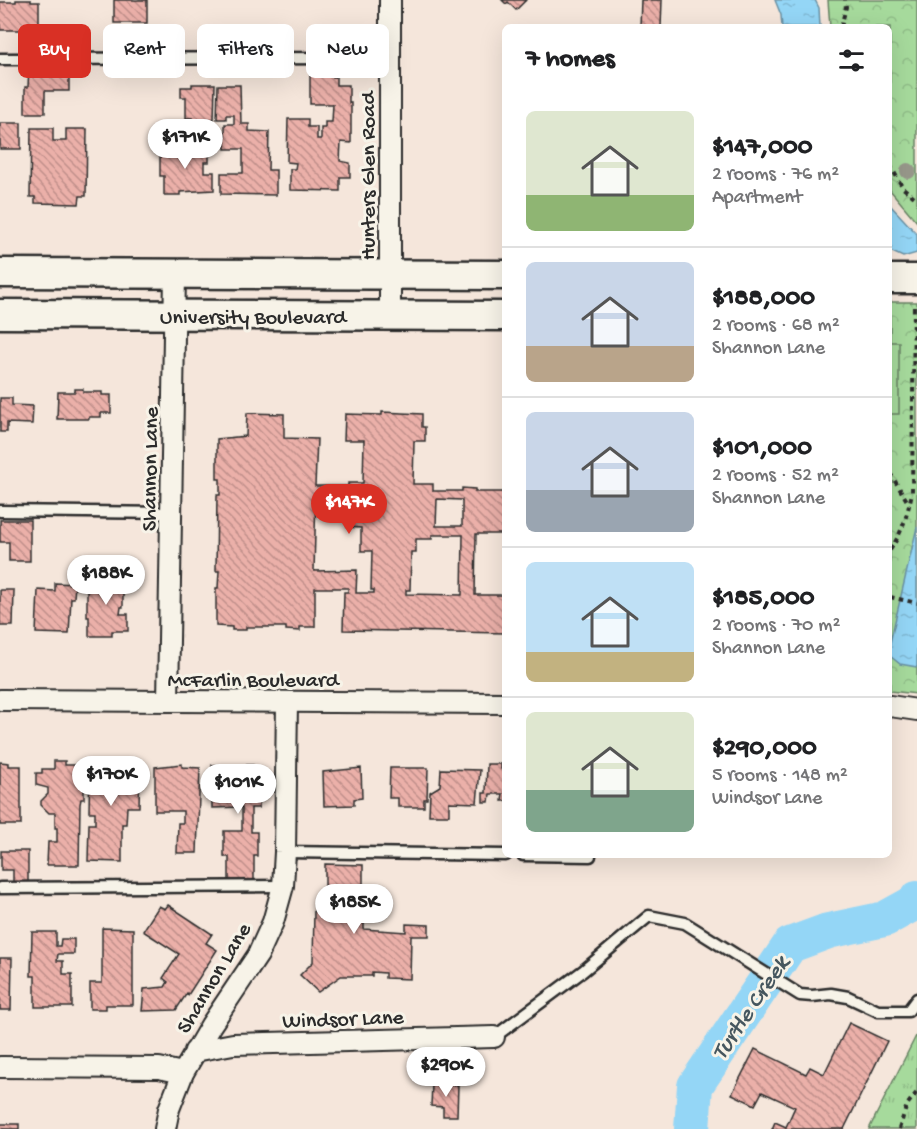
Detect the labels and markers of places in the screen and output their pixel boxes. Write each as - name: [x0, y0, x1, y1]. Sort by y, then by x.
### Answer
- pin: $171K: [143, 119, 227, 170]
- pin: $147K: [307, 484, 391, 535]
- pin: $188K: [64, 555, 148, 606]
- pin: $170K: [69, 756, 153, 807]
- pin: $101K: [196, 764, 280, 815]
- pin: $185K: [312, 884, 396, 935]
- pin: $290K: [404, 1047, 488, 1098]

